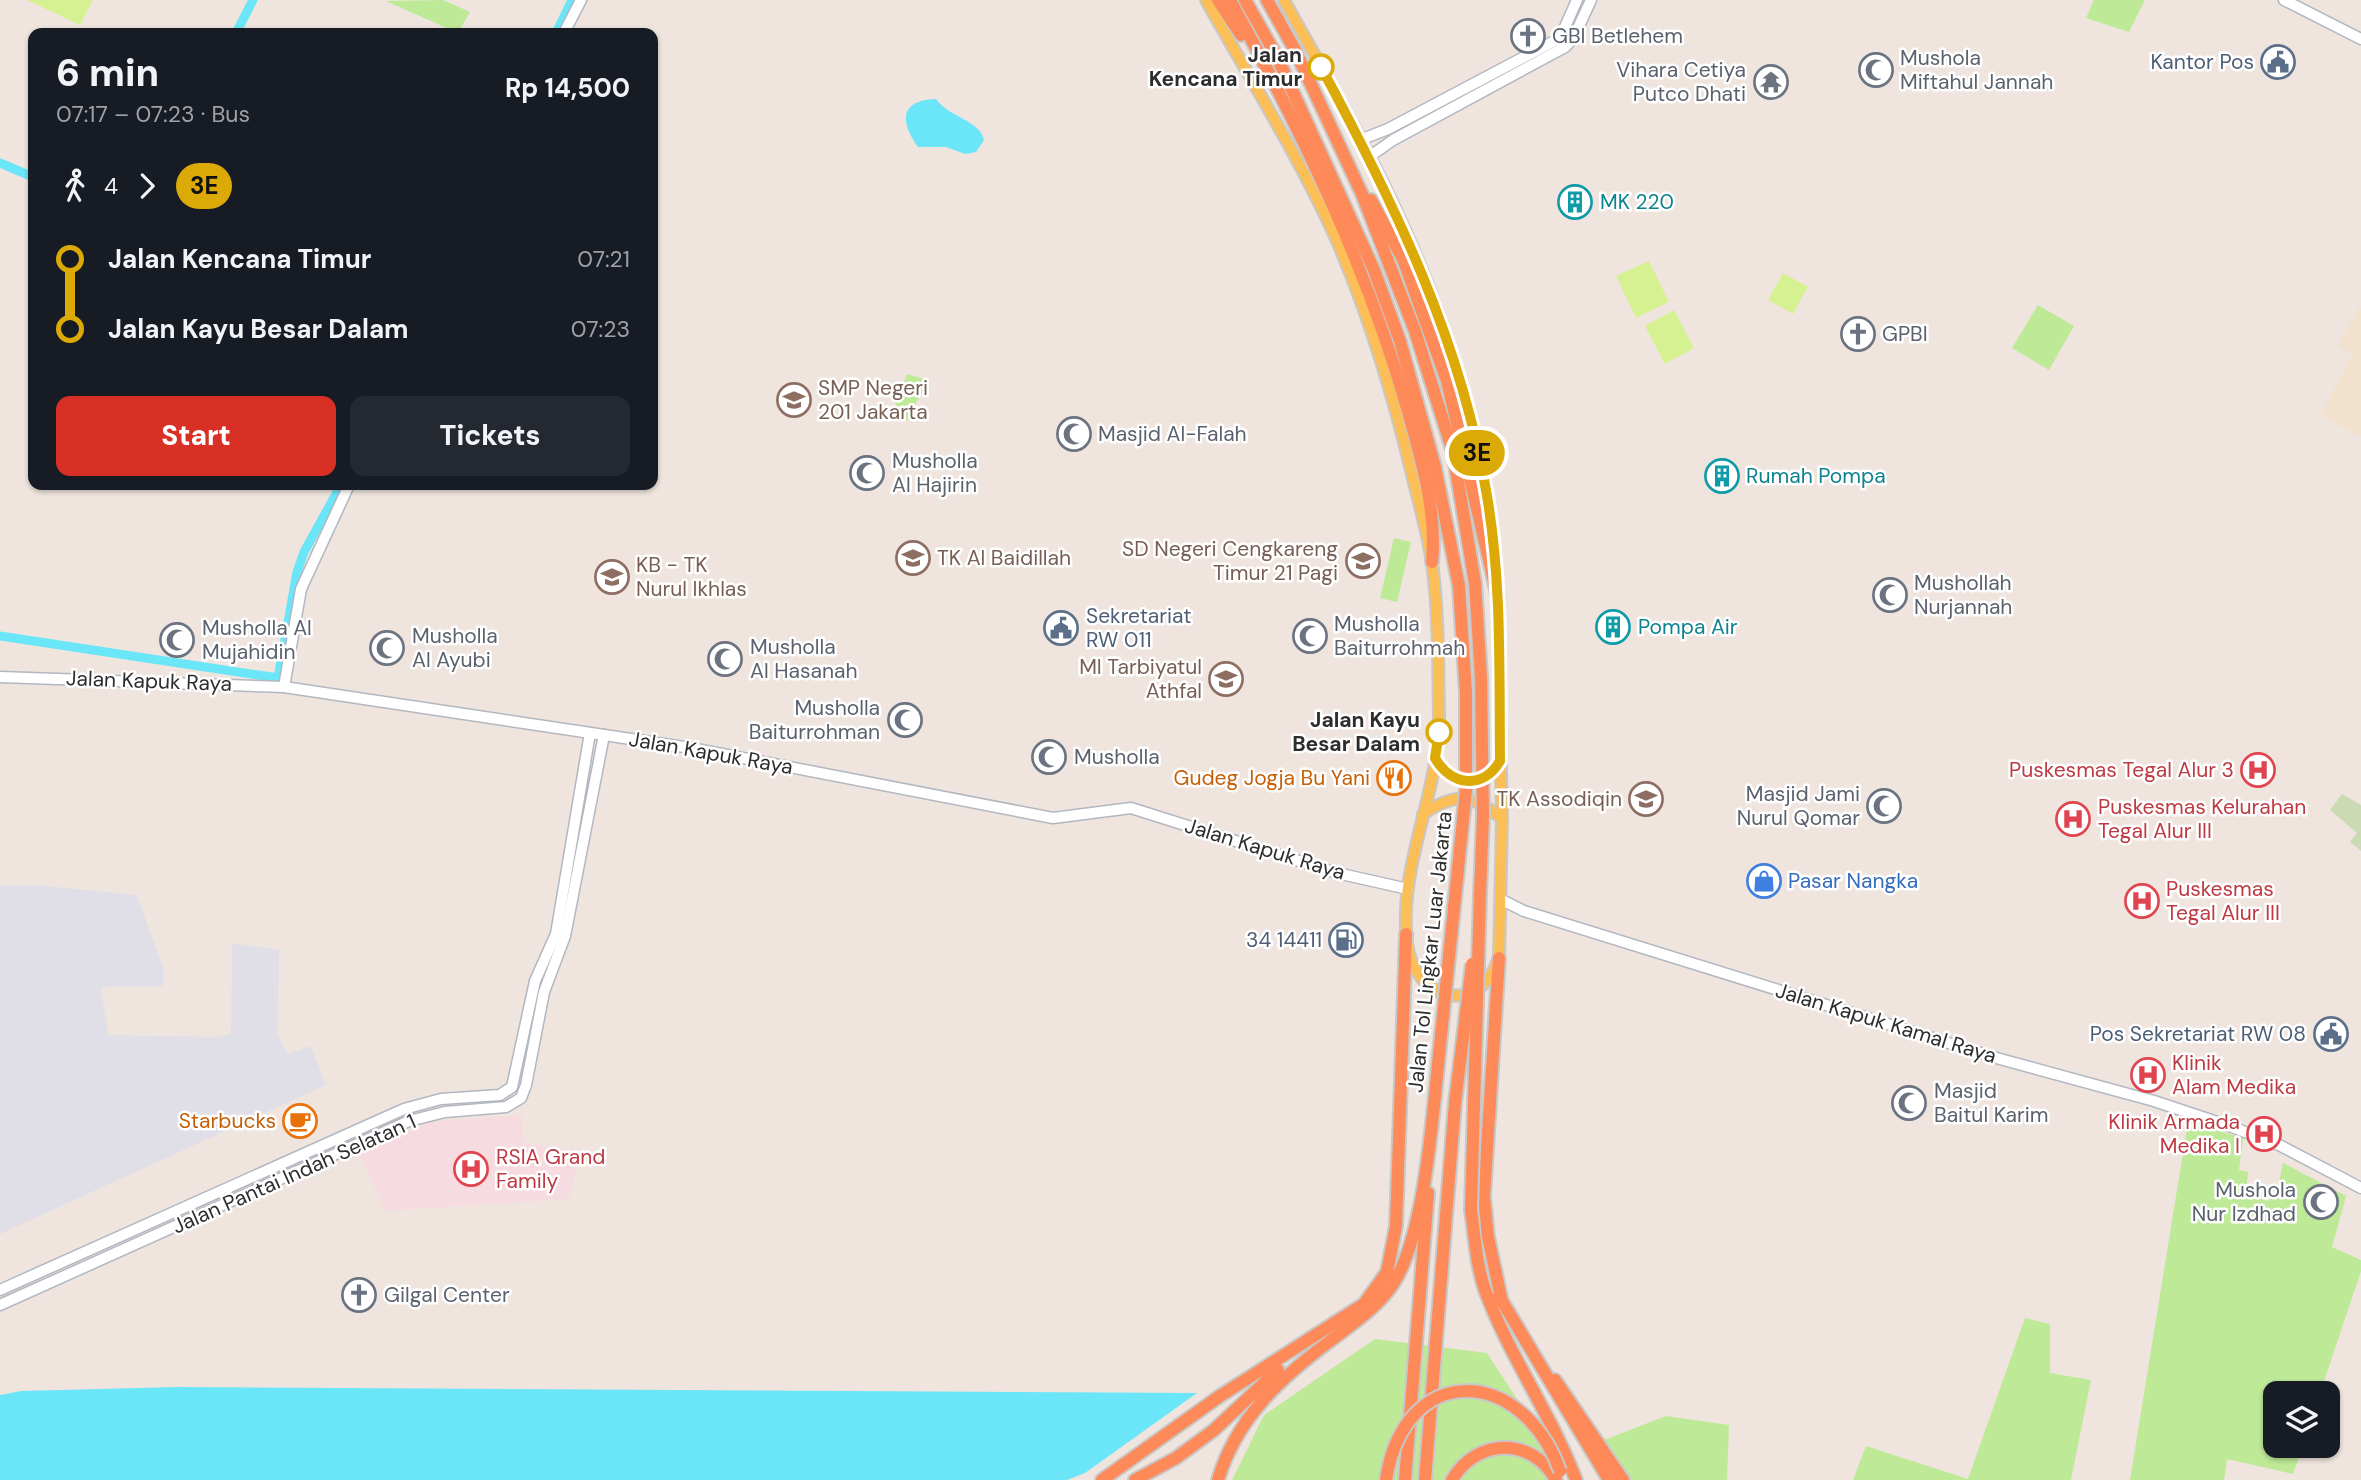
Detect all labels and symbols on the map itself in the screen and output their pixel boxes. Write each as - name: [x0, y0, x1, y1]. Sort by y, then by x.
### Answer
- church icon: GBI Betlehem: [1509, 17, 1547, 55]
- place label: GBI Betlehem: [1552, 22, 1683, 50]
- place label: Jalan Kencana Timur: [1149, 41, 1302, 93]
- public building icon: Kantor Pos: [2259, 43, 2297, 81]
- place label: Mushola Miftahul Jannah: [1900, 44, 2053, 96]
- place label: Kantor Pos: [2150, 48, 2254, 76]
- mosque icon: Mushola Miftahul Jannah: [1857, 51, 1895, 89]
- marker: Jalan Kencana Timur: [1308, 54, 1334, 80]
- place label: Vihara Cetiya Putco Dhati: [1616, 56, 1746, 108]
- temple icon: Vihara Cetiya Putco Dhati: [1752, 63, 1790, 101]
- building icon: MK 220: [1556, 183, 1594, 221]
- place label: MK 220: [1600, 188, 1674, 216]
- church icon: GPBI: [1839, 315, 1877, 353]
- place label: GPBI: [1882, 320, 1928, 348]
- place label: SMP Negeri 201 Jakarta: [818, 374, 928, 426]
- school or university icon: SMP Negeri 201 Jakarta: [775, 381, 813, 419]
- mosque icon: Masjid Al-Falah: [1055, 415, 1093, 453]
- place label: Masjid Al-Falah: [1098, 420, 1247, 448]
- line badge: 3E: [1446, 430, 1508, 476]
- place label: Musholla Al Hajirin: [892, 447, 978, 499]
- mosque icon: Musholla Al Hajirin: [848, 454, 886, 492]
- building icon: Rumah Pompa: [1703, 457, 1741, 495]
- place label: Rumah Pompa: [1746, 462, 1886, 490]
- place label: SD Negeri Cengkareng Timur 21 Pagi: [1122, 535, 1338, 587]
- school or university icon: TK Al Baidillah: [894, 539, 932, 577]
- school or university icon: SD Negeri Cengkareng Timur 21 Pagi: [1344, 542, 1382, 580]
- place label: TK Al Baidillah: [937, 544, 1071, 572]
- place label: KB - TK Nurul Ikhlas: [636, 551, 747, 603]
- school or university icon: KB - TK Nurul Ikhlas: [593, 558, 631, 596]
- place label: Mushollah Nurjannah: [1914, 569, 2012, 621]
- mosque icon: Mushollah Nurjannah: [1871, 576, 1909, 614]
- place label: Sekretariat RW 011: [1086, 602, 1191, 654]
- building icon: Pompa Air: [1594, 608, 1632, 646]
- public building icon: Sekretariat RW 011: [1042, 609, 1080, 647]
- place label: Musholla Baiturrohmah: [1334, 610, 1465, 662]
- place label: Pompa Air: [1638, 613, 1738, 641]
- place label: Musholla Al Mujahidin: [202, 614, 312, 666]
- mosque icon: Musholla Baiturrohmah: [1291, 617, 1329, 655]
- mosque icon: Musholla Al Mujahidin: [158, 621, 196, 659]
- place label: Musholla Al Ayubi: [412, 622, 498, 674]
- mosque icon: Musholla Al Ayubi: [368, 629, 406, 667]
- place label: Musholla Al Hasanah: [750, 633, 857, 685]
- mosque icon: Musholla Al Hasanah: [706, 640, 744, 678]
- place label: MI Tarbiyatul Athfal: [1079, 653, 1202, 705]
- school or university icon: MI Tarbiyatul Athfal: [1207, 660, 1245, 698]
- street label: Jalan Kapuk Raya: [66, 664, 232, 698]
- place label: Musholla Baiturrohman: [749, 694, 880, 746]
- mosque icon: Musholla Baiturrohman: [886, 701, 924, 739]
- place label: Jalan Kayu Besar Dalam: [1292, 706, 1420, 758]
- marker: Jalan Kayu Besar Dalam: [1426, 719, 1452, 745]
- street label: Jalan Kapuk Raya: [627, 725, 795, 781]
- mosque icon: Musholla: [1030, 738, 1068, 776]
- place label: Musholla: [1074, 743, 1160, 771]
- hospital icon: Puskesmas Tegal Alur 3: [2239, 751, 2277, 789]
- place label: Puskesmas Tegal Alur 3: [2009, 756, 2234, 784]
- restaurant icon: Gudeg Jogja Bu Yani: [1375, 759, 1413, 797]
- place label: Gudeg Jogja Bu Yani: [1173, 764, 1370, 792]
- school or university icon: TK Assodiqin: [1627, 780, 1665, 818]
- place label: Masjid Jami Nurul Qomar: [1737, 780, 1860, 832]
- place label: TK Assodiqin: [1496, 785, 1622, 813]
- mosque icon: Masjid Jami Nurul Qomar: [1865, 787, 1903, 825]
- place label: Puskesmas Kelurahan Tegal Alur III: [2098, 793, 2306, 845]
- hospital icon: Puskesmas Kelurahan Tegal Alur III: [2054, 800, 2092, 838]
- street label: Jalan Tol Lingkar Luar Jakarta: [1401, 810, 1459, 1094]
- street label: Jalan Kapuk Raya: [1182, 811, 1348, 887]
- shop icon: Pasar Nangka: [1745, 862, 1783, 900]
- place label: Pasar Nangka: [1788, 867, 1918, 895]
- place label: Puskesmas Tegal Alur III: [2166, 875, 2280, 927]
- hospital icon: Puskesmas Tegal Alur III: [2123, 882, 2161, 920]
- fuel station icon: 34 14411: [1327, 921, 1365, 959]
- place label: 34 14411: [1246, 926, 1322, 954]
- street label: Jalan Kapuk Kamal Raya: [1772, 976, 2000, 1070]
- public building icon: Pos Sekretariat RW 08: [2312, 1015, 2350, 1053]
- place label: Pos Sekretariat RW 08: [2090, 1020, 2306, 1048]
- place label: Klinik Alam Medika: [2172, 1049, 2296, 1101]
- hospital icon: Klinik Alam Medika: [2129, 1056, 2167, 1094]
- place label: Masjid Baitul Karim: [1934, 1077, 2048, 1129]
- mosque icon: Masjid Baitul Karim: [1890, 1084, 1928, 1122]
- cafe icon: Starbucks: [281, 1102, 319, 1140]
- street label: Jalan Pantai Indah Selatan 1: [168, 1107, 420, 1241]
- place label: Starbucks: [179, 1107, 276, 1135]
- place label: Klinik Armada Medika I: [2108, 1108, 2240, 1160]
- hospital icon: Klinik Armada Medika I: [2245, 1115, 2283, 1153]
- place label: RSIA Grand Family: [496, 1143, 605, 1195]
- hospital icon: RSIA Grand Family: [452, 1150, 490, 1188]
- place label: Mushola Nur Izdhad: [2192, 1176, 2296, 1228]
- mosque icon: Mushola Nur Izdhad: [2302, 1183, 2340, 1221]
- church icon: Gilgal Center: [340, 1276, 378, 1314]
- place label: Gilgal Center: [384, 1281, 510, 1309]

